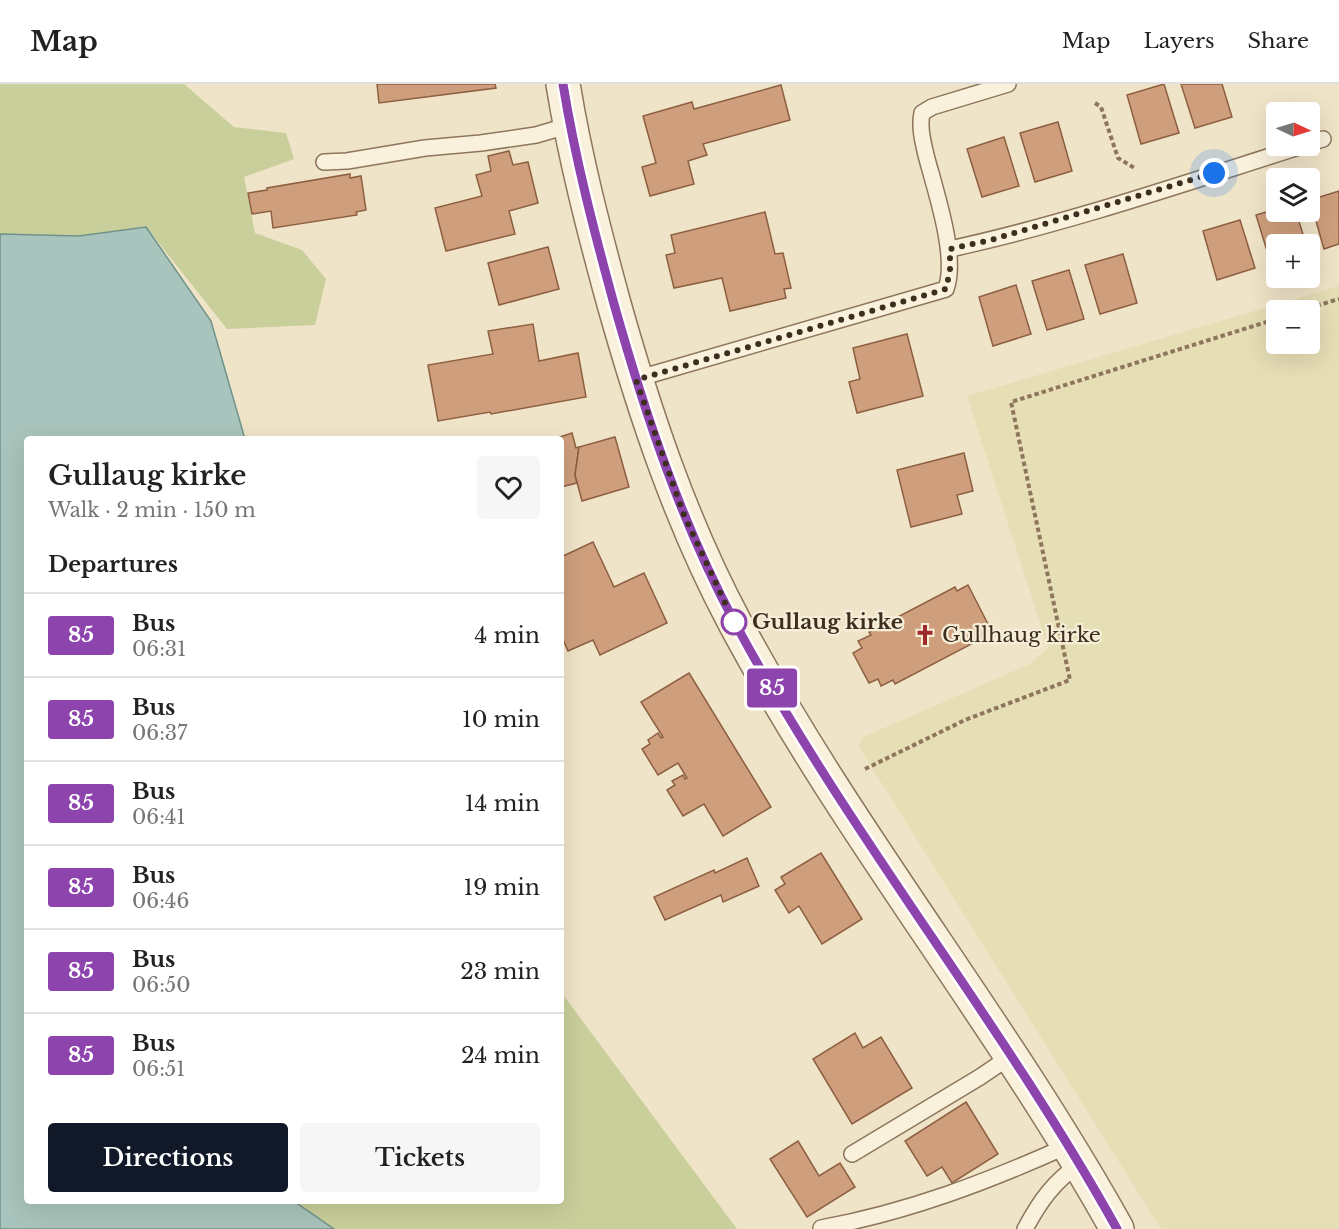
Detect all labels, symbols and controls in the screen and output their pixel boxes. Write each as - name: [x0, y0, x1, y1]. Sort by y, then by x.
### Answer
- text: Map: [30, 24, 98, 59]
- text: Map: [1062, 28, 1111, 54]
- text: Layers: [1144, 28, 1215, 54]
- text: Share: [1248, 28, 1309, 54]
- north arrow: [1266, 102, 1320, 156]
- map controls: [1266, 102, 1320, 354]
- your location: [1199, 158, 1229, 188]
- button: layers: [1266, 168, 1320, 222]
- button: +: [1266, 234, 1320, 288]
- button: −: [1266, 300, 1320, 354]
- button: heart: [477, 456, 540, 519]
- text: Gullaug kirke: [48, 458, 247, 493]
- text: Walk · 2 min · 150 m: [48, 498, 256, 522]
- text: Departures: [48, 551, 178, 578]
- marker: Gullaug kirke: [721, 609, 747, 635]
- place label: Gullaug kirke: [752, 609, 903, 635]
- text: Bus: [132, 610, 175, 637]
- text: 85: [68, 622, 94, 648]
- text: 4 min: [475, 622, 540, 649]
- place label: Gullhaug kirke: [942, 622, 1101, 648]
- church icon: Gullhaug kirke: [913, 623, 937, 647]
- text: 06:31: [132, 637, 186, 661]
- line badge: 85: [745, 668, 799, 708]
- text: 85: [759, 675, 785, 701]
- text: Bus: [132, 694, 175, 721]
- text: 85: [68, 706, 94, 732]
- text: 10 min: [462, 706, 540, 733]
- text: 06:37: [132, 721, 187, 745]
- text: Bus: [132, 778, 175, 805]
- text: 85: [68, 790, 94, 816]
- text: 14 min: [465, 790, 540, 817]
- text: 06:41: [132, 805, 185, 829]
- text: Bus: [132, 862, 175, 889]
- text: 85: [68, 874, 94, 900]
- text: 19 min: [463, 874, 540, 901]
- text: 06:46: [132, 889, 189, 913]
- text: Bus: [132, 946, 175, 973]
- text: 85: [68, 958, 94, 984]
- text: 23 min: [460, 958, 540, 985]
- text: 06:50: [132, 973, 190, 997]
- text: Bus: [132, 1030, 175, 1057]
- text: 85: [68, 1042, 94, 1068]
- text: 24 min: [461, 1042, 540, 1069]
- text: 06:51: [132, 1057, 185, 1081]
- button: Directions: [48, 1123, 288, 1192]
- button: Tickets: [300, 1123, 540, 1192]

